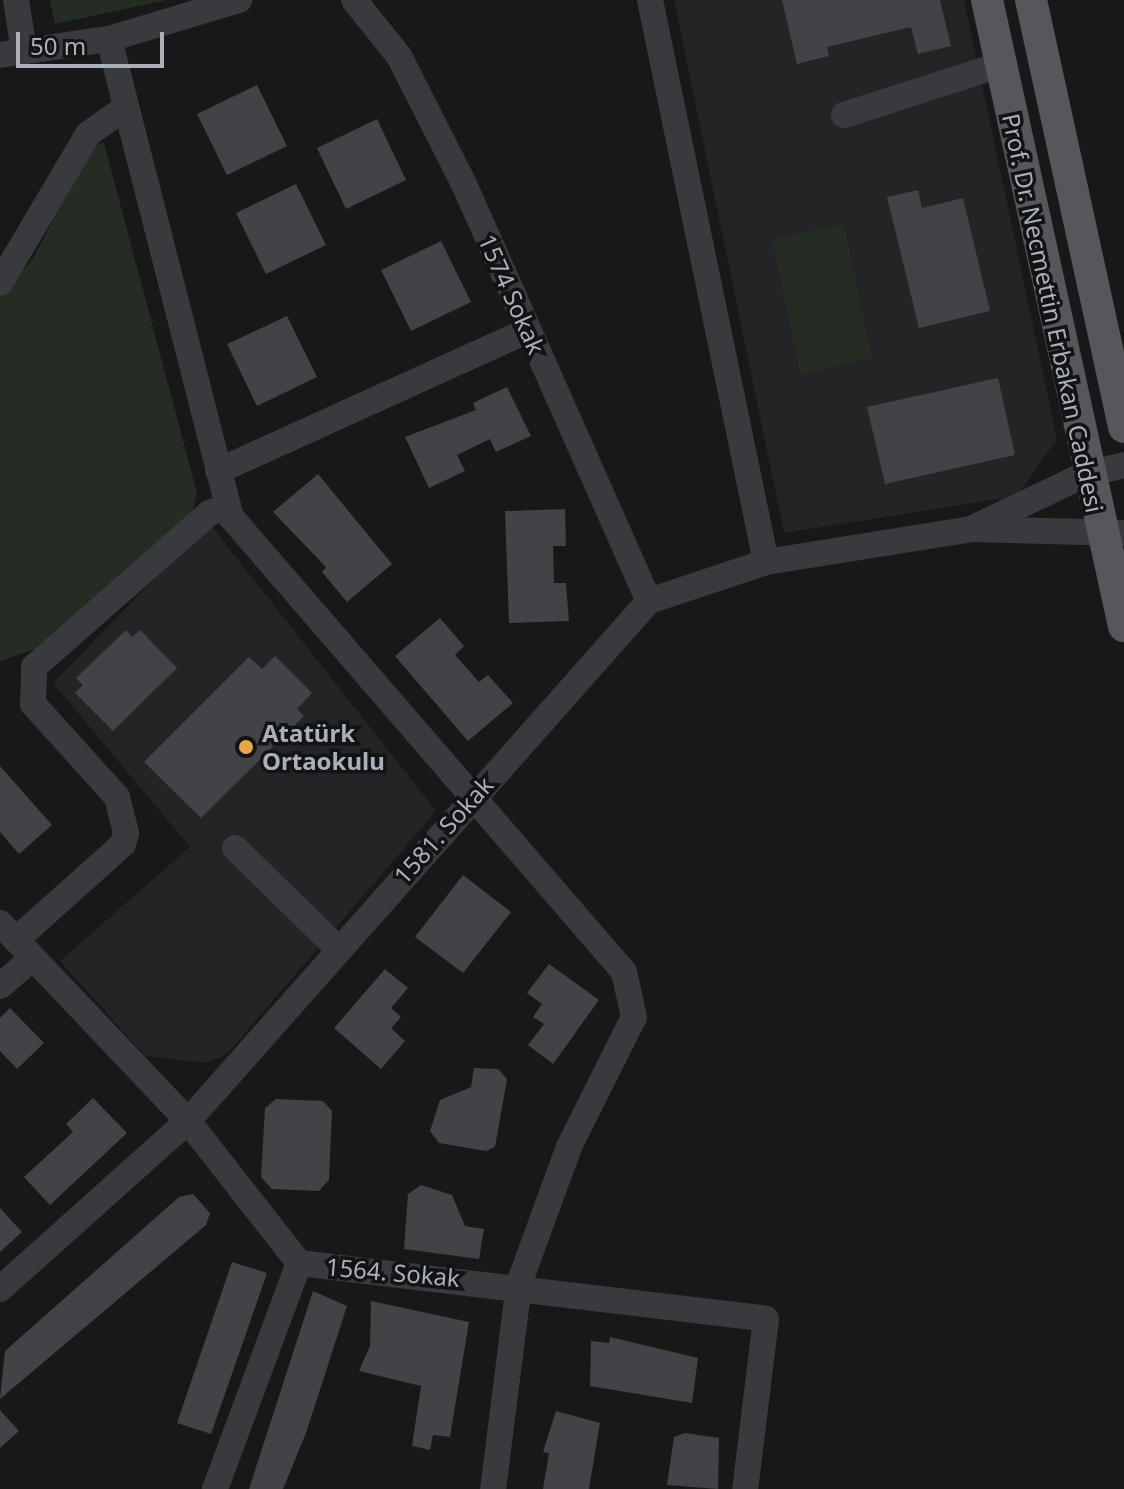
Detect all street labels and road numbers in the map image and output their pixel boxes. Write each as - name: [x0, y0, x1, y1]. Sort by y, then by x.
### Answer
- street label: Prof. Dr. Necmettin Erbakan Caddesi: [997, 111, 1109, 515]
- street label: 1574 Sokak: [473, 230, 551, 358]
- street label: 1581. Sokak: [387, 770, 499, 890]
- street label: 1564. Sokak: [325, 1252, 461, 1292]

